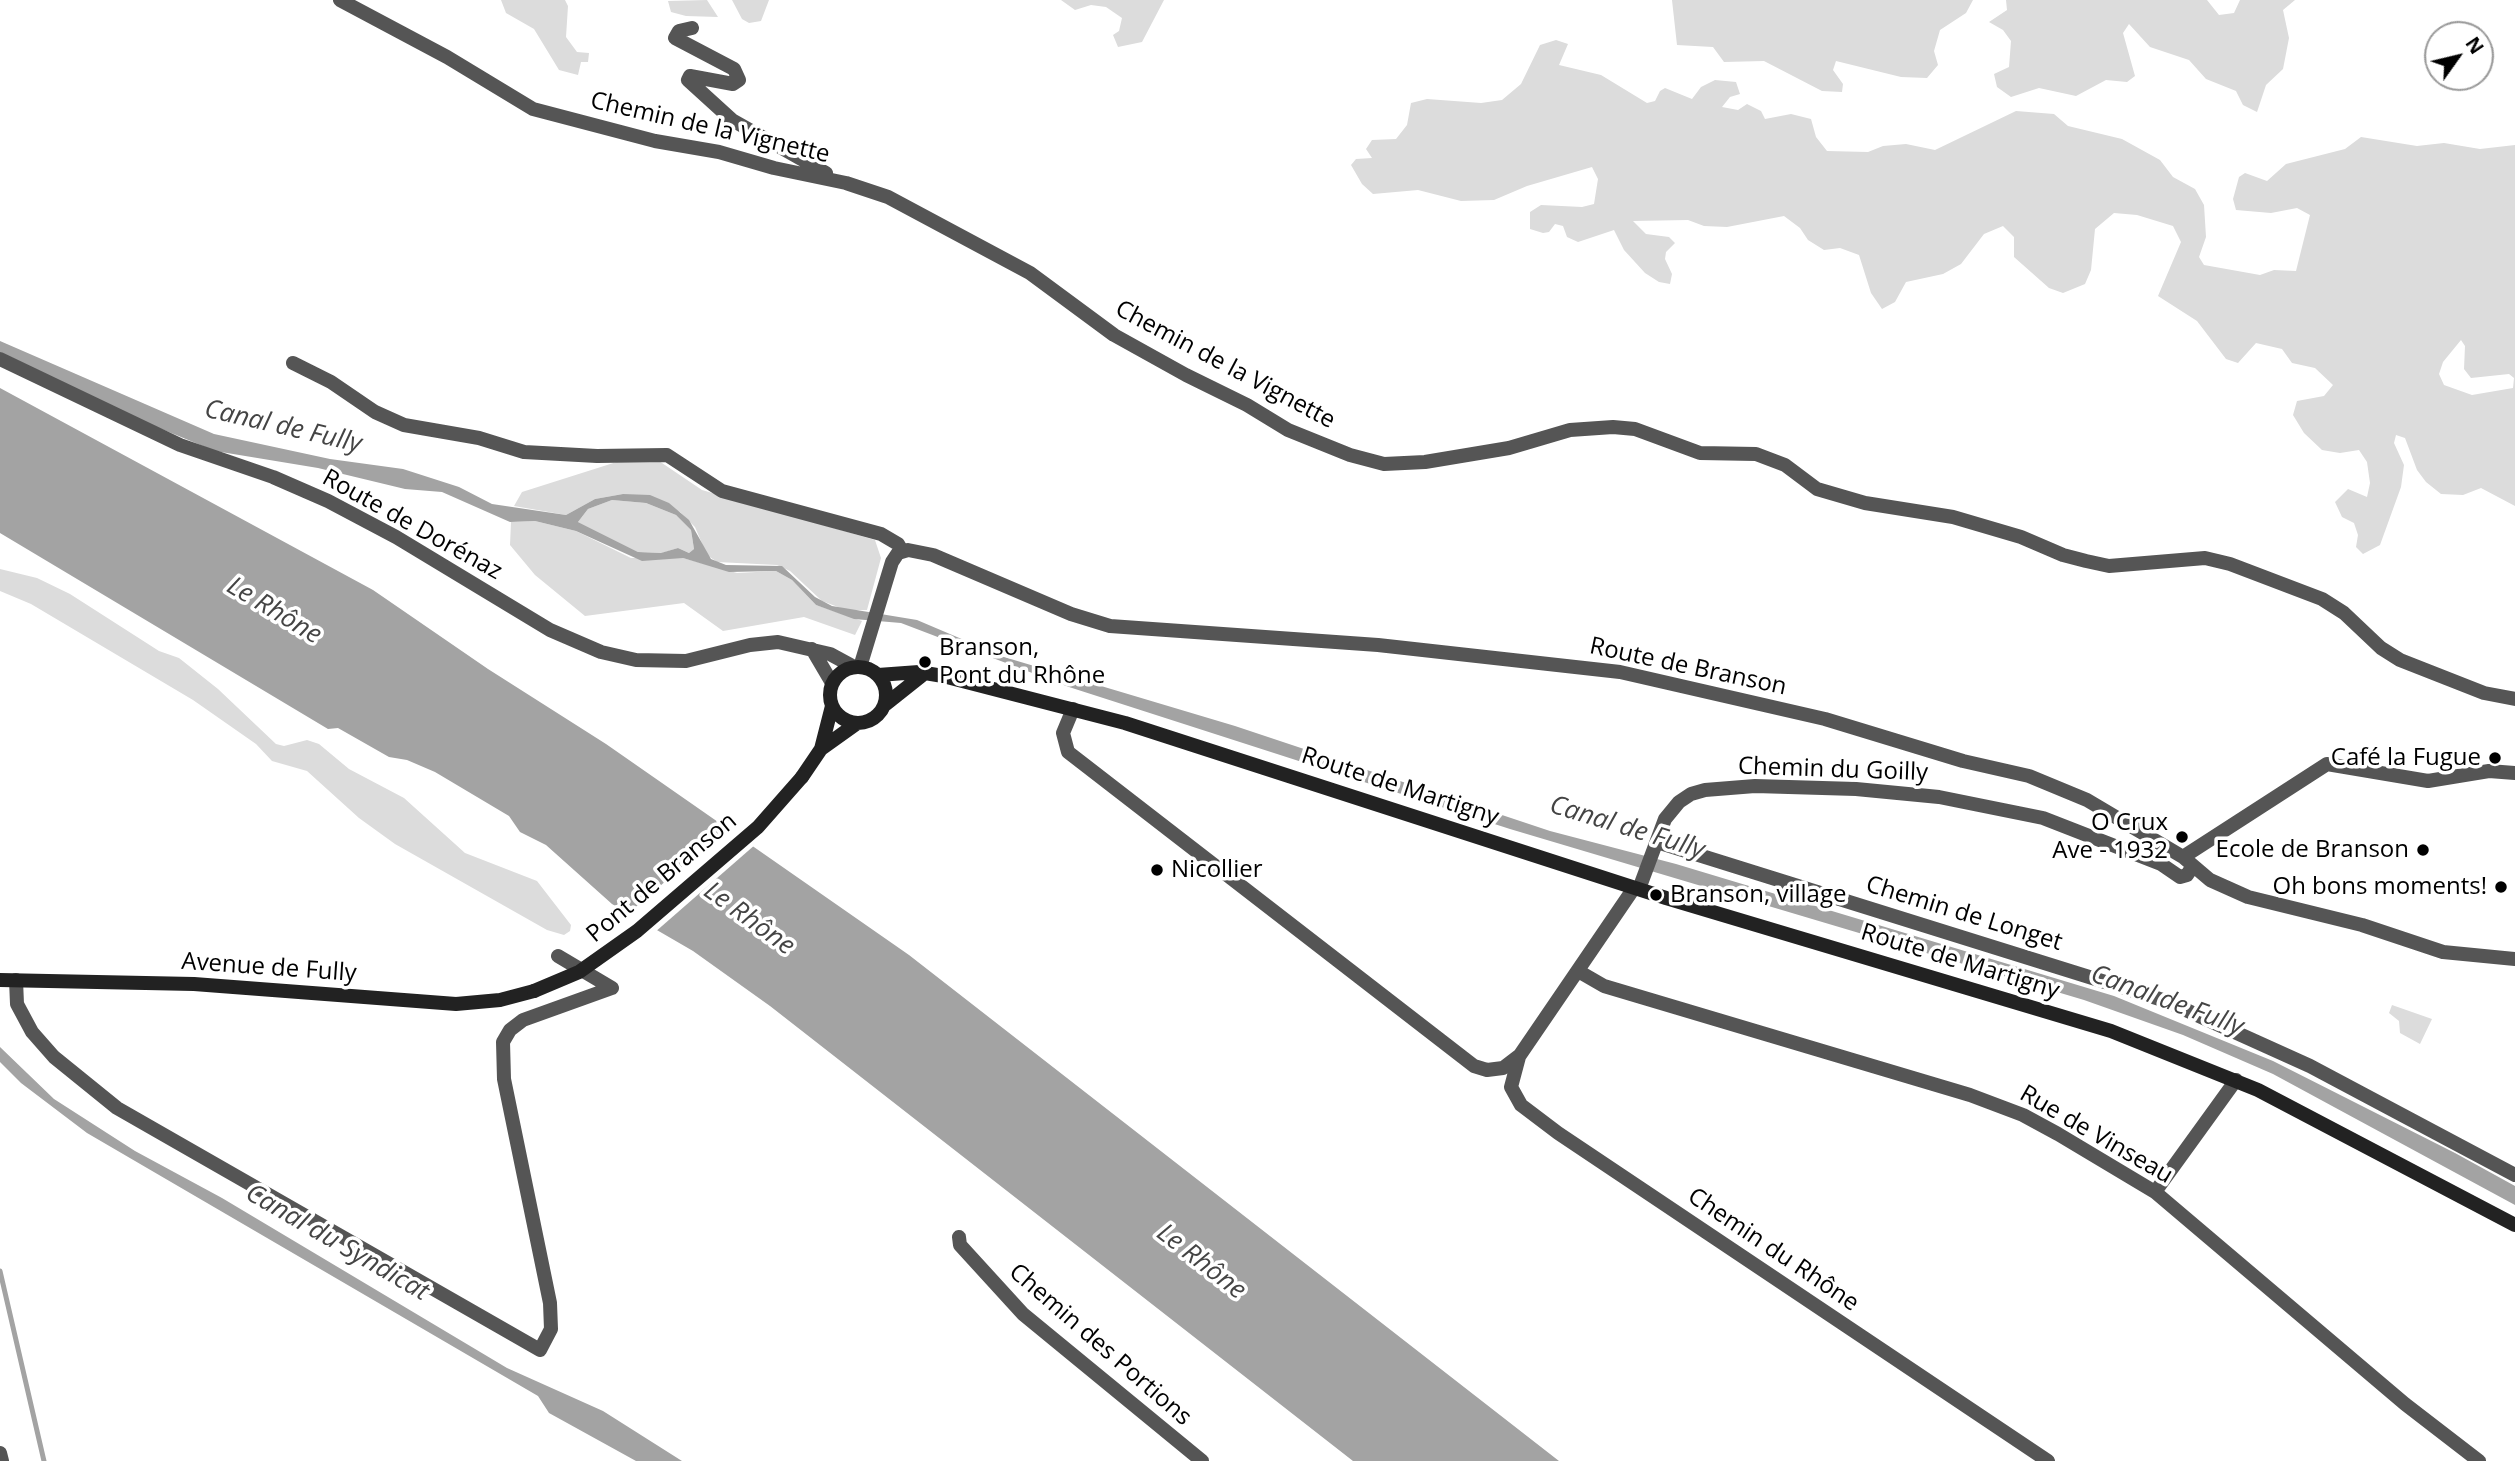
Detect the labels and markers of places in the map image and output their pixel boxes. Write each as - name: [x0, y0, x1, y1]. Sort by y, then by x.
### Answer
- place label: Branson, Pont du Rhône: [939, 634, 1105, 690]
- marker: Branson, Pont du Rhône: [917, 654, 933, 670]
- place label: Café la Fugue: [2331, 744, 2481, 772]
- marker: Café la Fugue: [2487, 750, 2503, 766]
- place label: O Crux Ave - 1932: [2052, 809, 2168, 865]
- marker: O Crux Ave - 1932: [2174, 829, 2190, 845]
- place label: Ecole de Branson: [2216, 836, 2409, 864]
- marker: Ecole de Branson: [2415, 842, 2431, 858]
- place label: Nicollier: [1171, 856, 1263, 884]
- marker: Nicollier: [1149, 862, 1165, 878]
- place label: Oh bons moments!: [2272, 873, 2487, 901]
- marker: Oh bons moments!: [2493, 879, 2509, 895]
- place label: Branson, village: [1670, 881, 1846, 909]
- marker: Branson, village: [1648, 887, 1664, 903]

